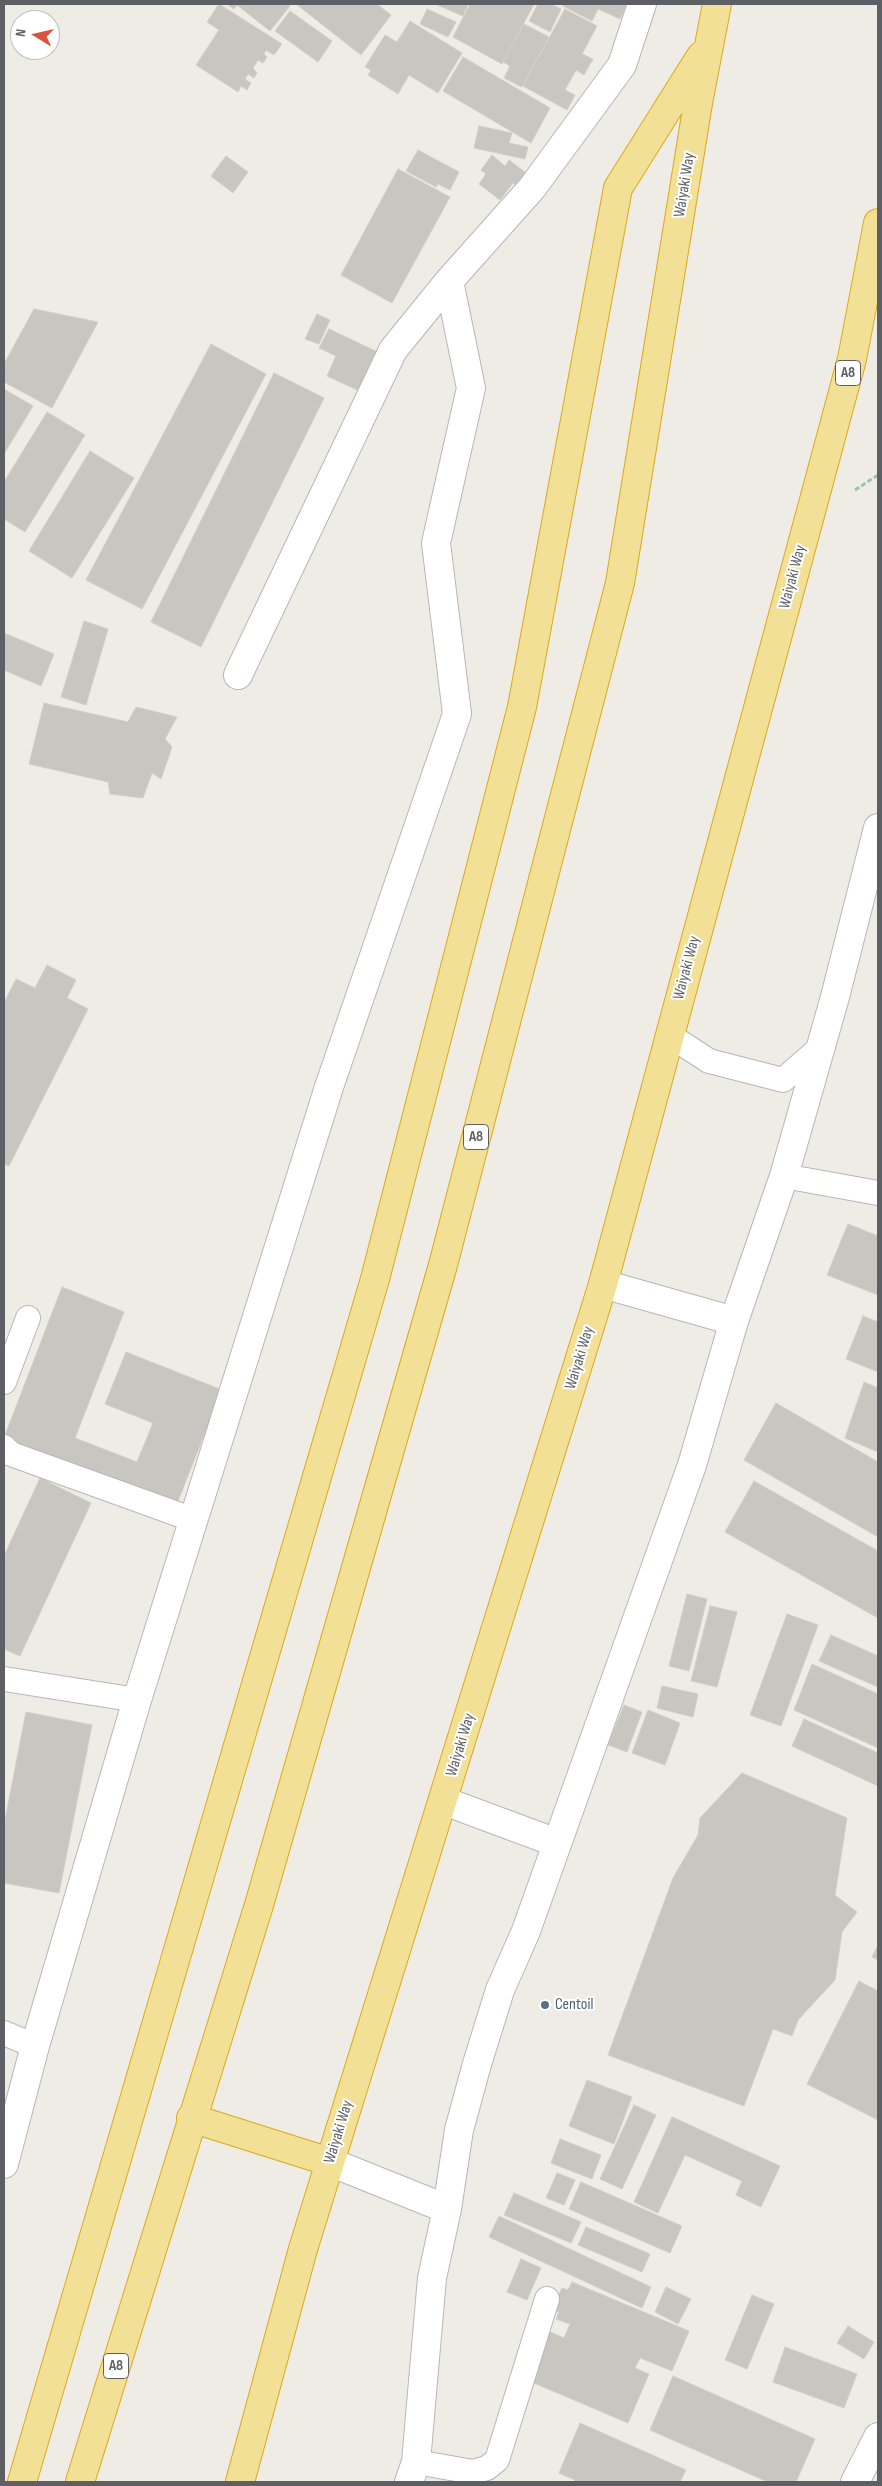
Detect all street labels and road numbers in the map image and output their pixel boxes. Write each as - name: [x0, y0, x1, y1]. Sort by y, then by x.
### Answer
- street label: Waiyaki Way: [670, 151, 700, 219]
- road number: A8: [836, 360, 860, 386]
- street label: Waiyaki Way: [775, 543, 811, 611]
- street label: Waiyaki Way: [669, 934, 705, 1002]
- road number: A8: [464, 1124, 488, 1150]
- street label: Waiyaki Way: [561, 1324, 599, 1392]
- street label: Waiyaki Way: [442, 1711, 480, 1779]
- street label: Waiyaki Way: [320, 2098, 358, 2166]
- road number: A8: [104, 2354, 128, 2378]

